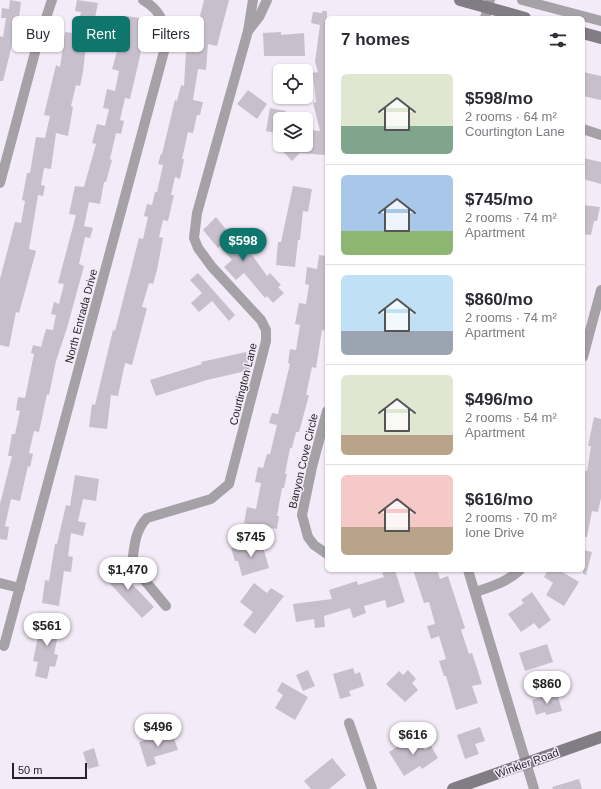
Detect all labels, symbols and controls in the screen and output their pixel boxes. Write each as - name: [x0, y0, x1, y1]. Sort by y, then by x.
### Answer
- chip: Buy: [12, 16, 64, 52]
- chip: Rent: [72, 16, 130, 52]
- chip: Filters: [138, 16, 204, 52]
- icon: filters: [547, 29, 569, 51]
- text: 7 homes: [341, 30, 410, 49]
- map controls: [273, 64, 313, 152]
- button: locate: [273, 64, 313, 104]
- text: $598/mo: [465, 89, 533, 108]
- icon: home: [373, 90, 421, 138]
- text: 2 rooms · 64 m²: [465, 109, 557, 124]
- button: layers: [273, 112, 313, 152]
- text: Courtington Lane: [465, 124, 565, 139]
- text: $745/mo: [465, 190, 533, 209]
- icon: home: [373, 191, 421, 239]
- text: 2 rooms · 74 m²: [465, 210, 557, 225]
- text: Apartment: [465, 225, 525, 240]
- pin: $598: [219, 228, 267, 262]
- text: $598: [229, 233, 257, 248]
- street label: North Entrada Drive: [63, 267, 99, 365]
- text: $860/mo: [465, 290, 533, 309]
- icon: home: [373, 291, 421, 339]
- text: 2 rooms · 74 m²: [465, 310, 557, 325]
- text: Apartment: [465, 325, 525, 340]
- street label: Courtington Lane: [227, 342, 259, 426]
- text: $496/mo: [465, 390, 533, 409]
- icon: home: [373, 391, 421, 439]
- text: 2 rooms · 54 m²: [465, 410, 557, 425]
- street label: Banyon Cove Circle: [286, 412, 320, 510]
- text: Apartment: [465, 425, 525, 440]
- text: $616/mo: [465, 490, 533, 509]
- icon: home: [373, 491, 421, 539]
- text: 2 rooms · 70 m²: [465, 510, 557, 525]
- pin: $745: [227, 524, 275, 558]
- text: Ione Drive: [465, 525, 524, 540]
- text: $745: [237, 529, 265, 544]
- pin: $1,470: [95, 557, 161, 591]
- text: $1,470: [108, 562, 148, 577]
- pin: $561: [23, 613, 71, 647]
- text: $561: [33, 618, 61, 633]
- pin: $860: [523, 671, 571, 705]
- text: $860: [533, 676, 561, 691]
- pin: $496: [134, 714, 182, 748]
- text: $496: [144, 719, 172, 734]
- pin: $616: [389, 722, 437, 756]
- text: $616: [399, 727, 427, 742]
- street label: Winkler Road: [494, 746, 560, 780]
- scale bar: [12, 761, 87, 780]
- text: 50 m: [18, 764, 42, 776]

